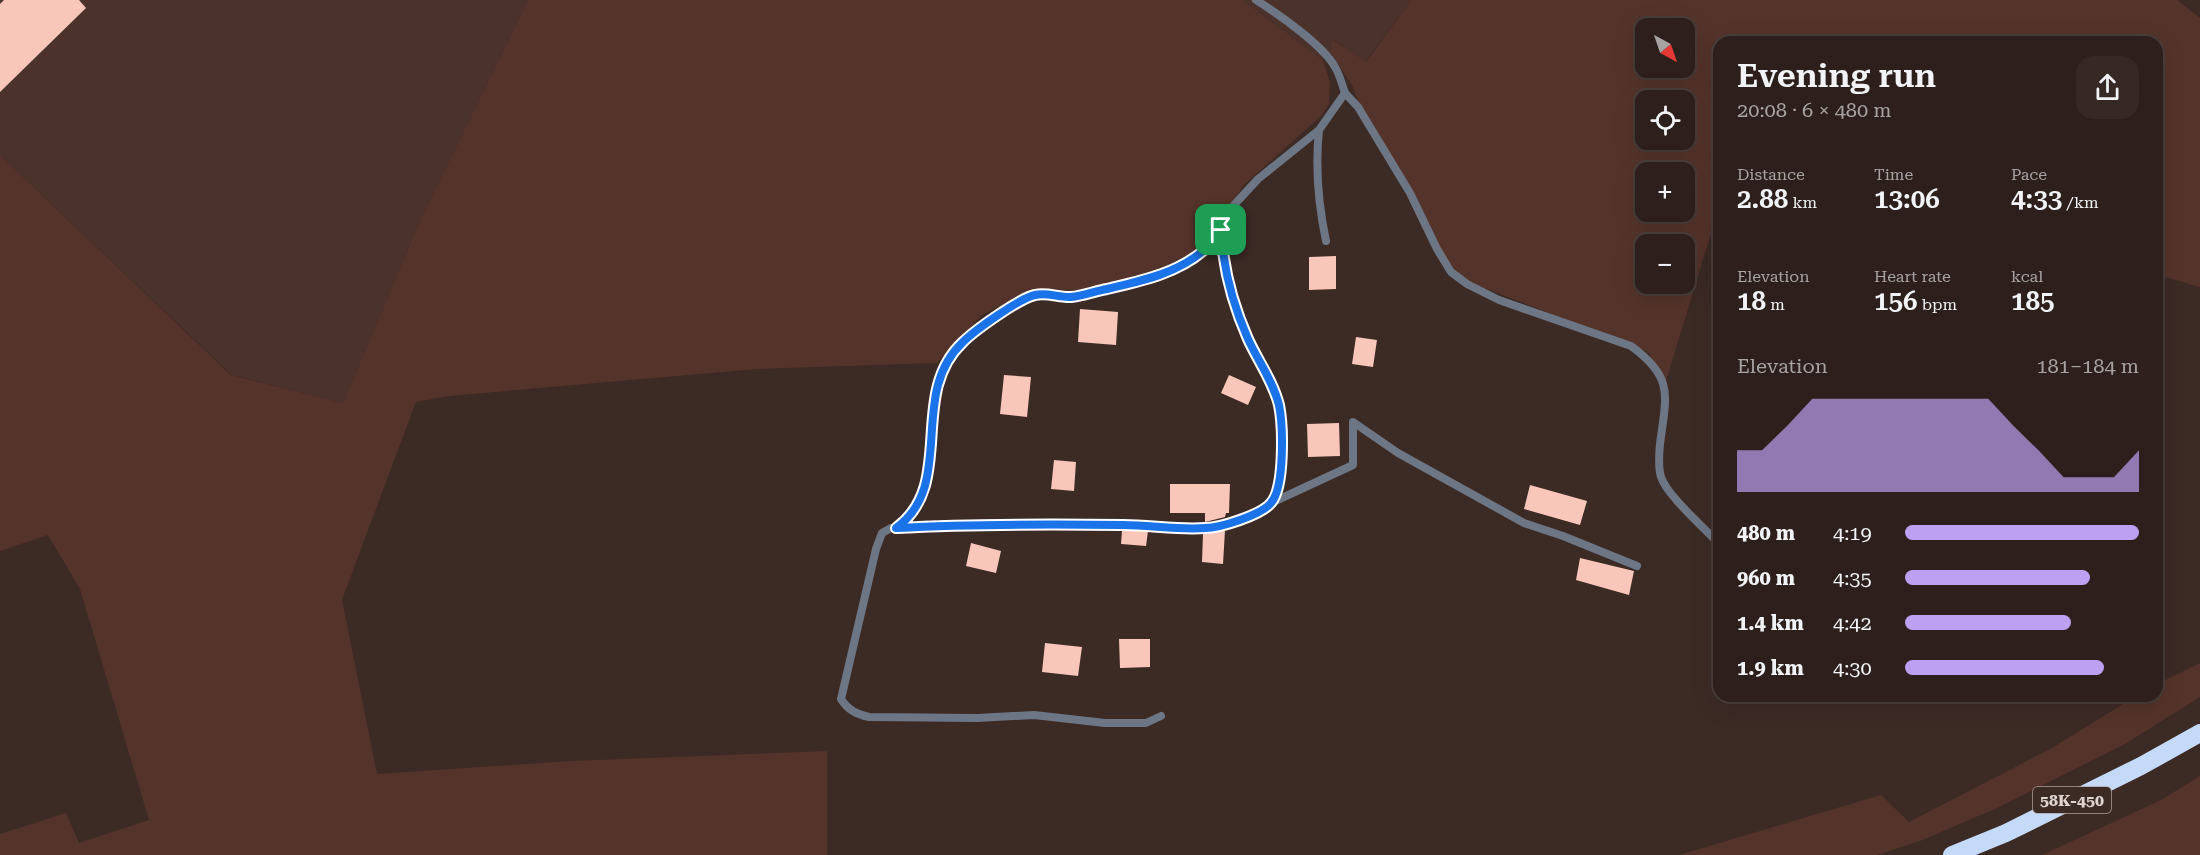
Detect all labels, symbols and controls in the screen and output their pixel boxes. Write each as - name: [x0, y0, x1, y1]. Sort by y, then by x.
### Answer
- north arrow: [1635, 18, 1695, 78]
- map controls: [1635, 18, 1695, 294]
- text: Evening run: [1737, 56, 1936, 95]
- button: share: [2076, 56, 2139, 119]
- button: locate: [1635, 90, 1695, 150]
- text: 20:08 · 6 × 480 m: [1737, 98, 1892, 122]
- button: +: [1635, 162, 1695, 222]
- text: Distance: [1737, 165, 1805, 184]
- text: Time: [1874, 165, 1913, 184]
- text: Pace: [2011, 165, 2047, 184]
- text: 2.88: [1737, 184, 1788, 214]
- text: 13:06: [1874, 184, 1940, 214]
- text: 4:33: [2011, 184, 2062, 214]
- text: km: [1788, 193, 1817, 212]
- text: /km: [2062, 193, 2099, 212]
- pin: [1195, 204, 1246, 255]
- icon: arrive: [1204, 213, 1237, 246]
- button: −: [1635, 234, 1695, 294]
- text: Elevation: [1737, 267, 1810, 286]
- text: Heart rate: [1874, 267, 1951, 286]
- text: kcal: [2011, 267, 2043, 286]
- text: 18: [1737, 286, 1766, 316]
- text: 156: [1874, 286, 1918, 316]
- text: 185: [2011, 286, 2055, 316]
- text: m: [1766, 295, 1785, 314]
- text: bpm: [1918, 295, 1957, 314]
- text: Elevation: [1737, 354, 1828, 378]
- text: 181–184 m: [2036, 354, 2139, 378]
- text: 480 m: [1737, 521, 1795, 545]
- text: 4:19: [1833, 521, 1872, 545]
- text: 960 m: [1737, 566, 1795, 590]
- text: 4:35: [1833, 566, 1872, 590]
- text: 1.4 km: [1737, 611, 1804, 635]
- text: 4:42: [1833, 611, 1872, 635]
- text: 1.9 km: [1737, 656, 1804, 680]
- text: 4:30: [1833, 656, 1872, 680]
- road number: 58К-450: [2033, 787, 2111, 813]

